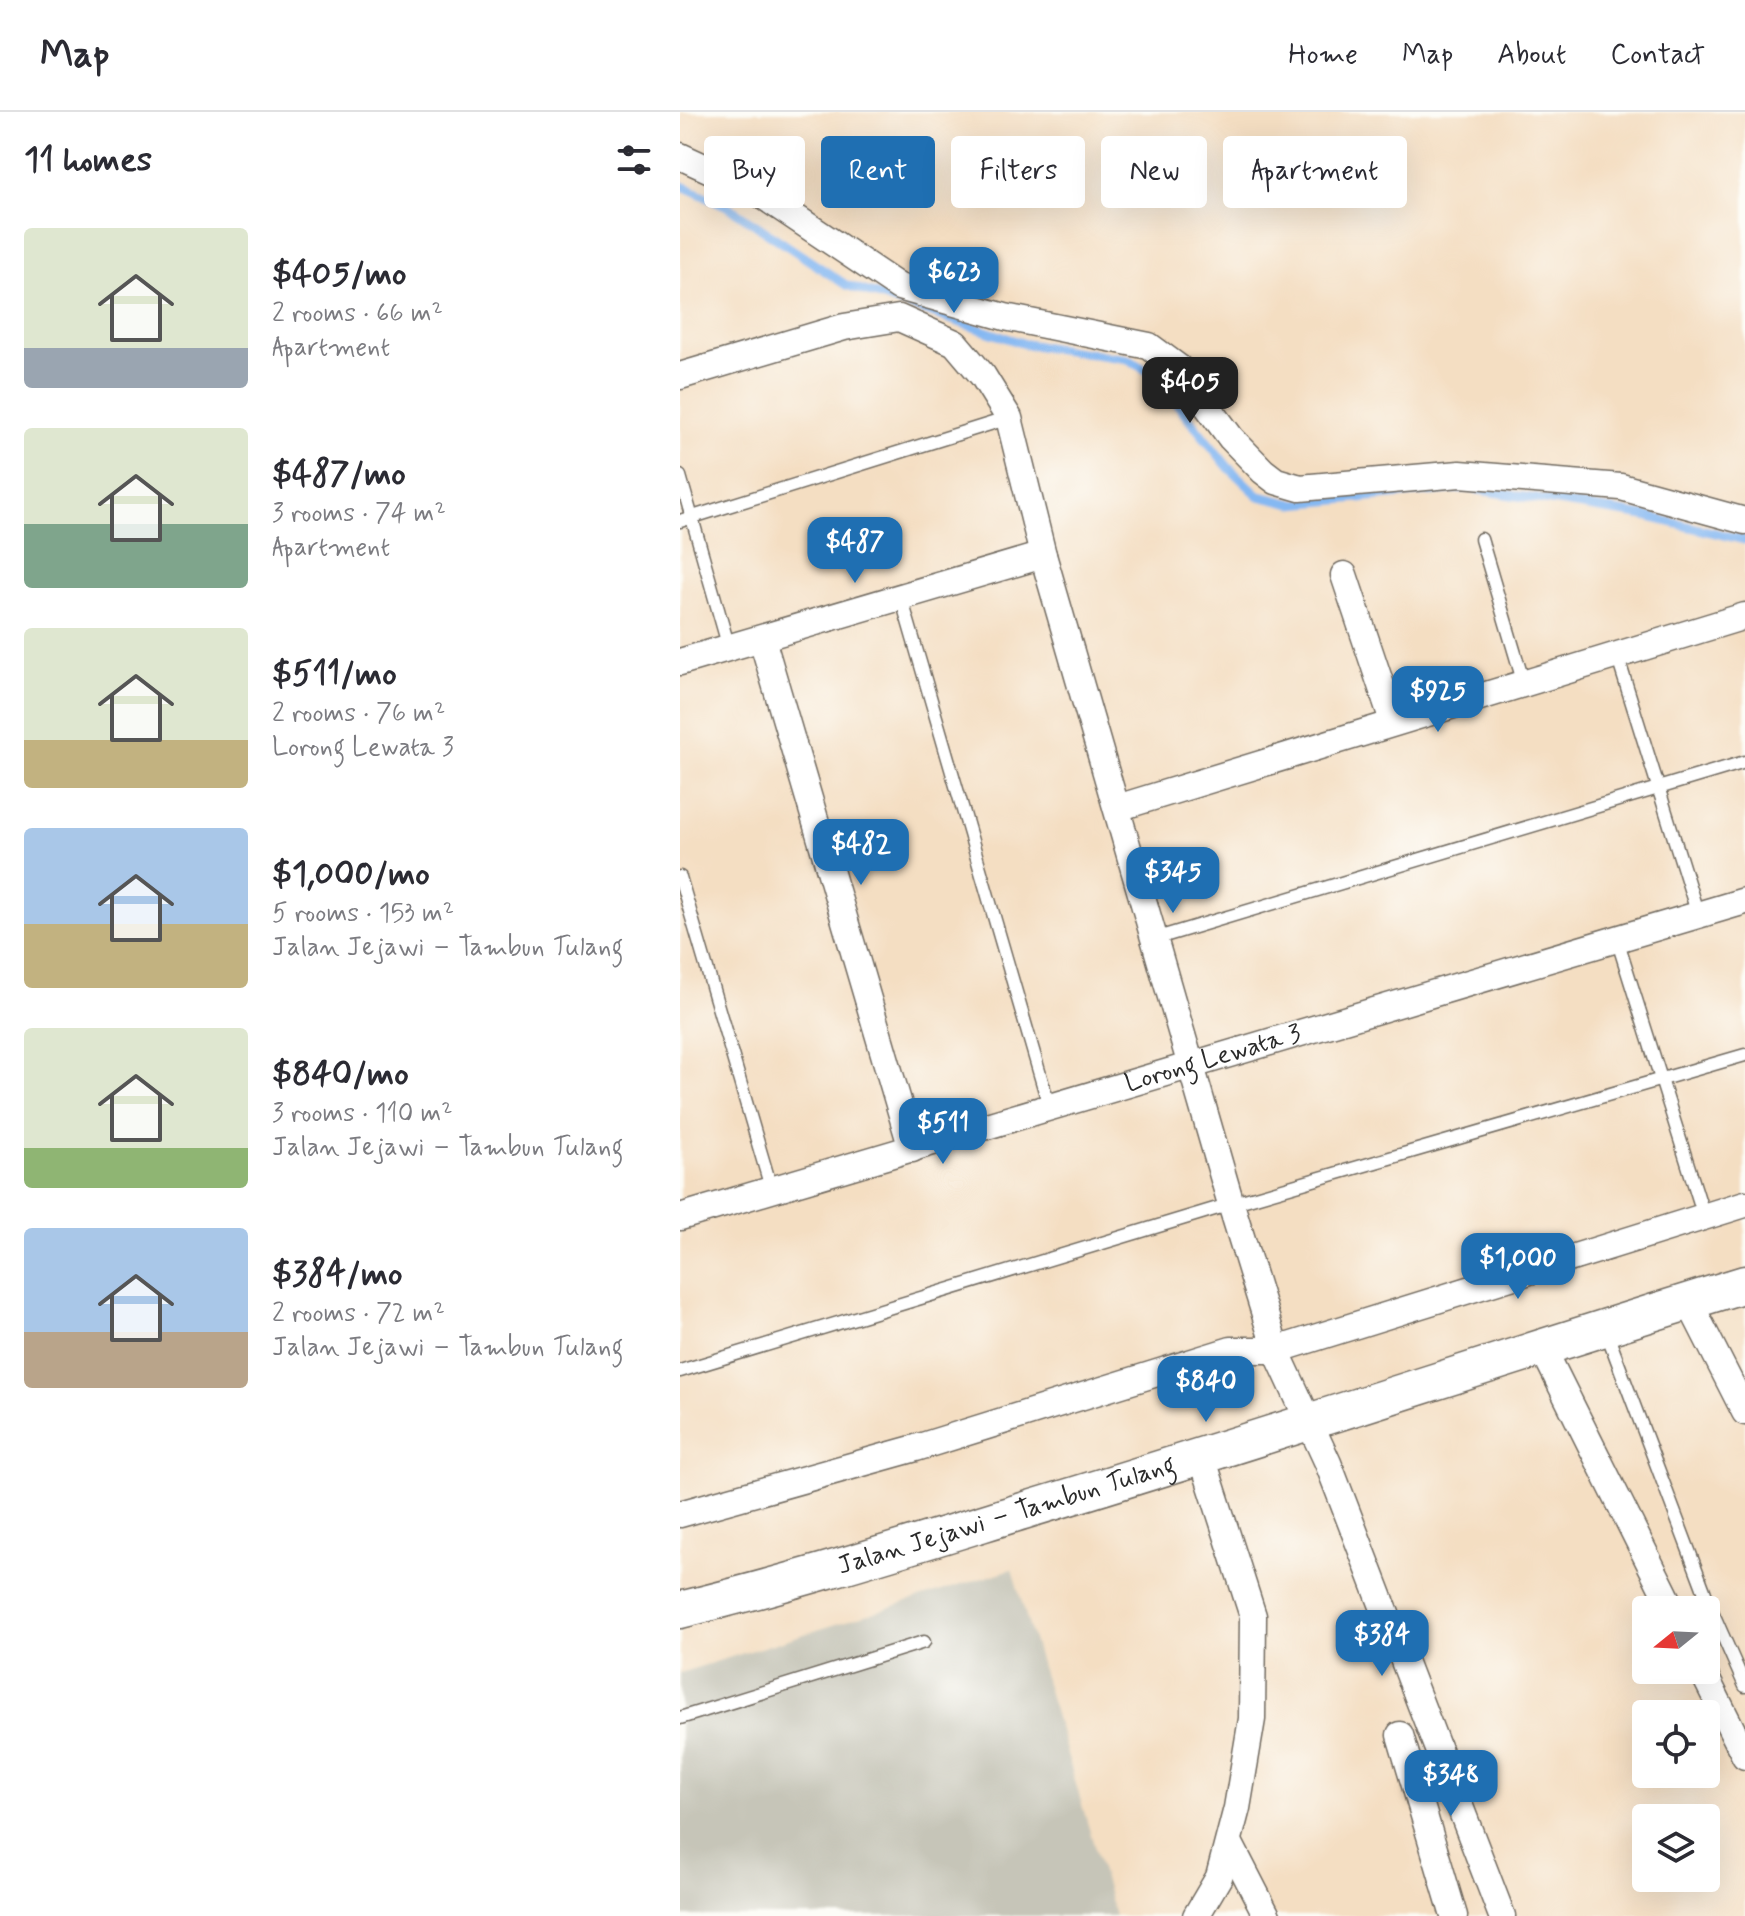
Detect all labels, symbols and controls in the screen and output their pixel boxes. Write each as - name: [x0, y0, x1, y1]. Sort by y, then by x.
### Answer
- text: Map: [40, 31, 110, 80]
- text: Home: [1288, 37, 1358, 74]
- text: Map: [1402, 37, 1453, 74]
- text: About: [1497, 37, 1566, 74]
- text: Contact: [1610, 37, 1705, 74]
- chip: Buy: [704, 136, 805, 208]
- chip: Rent: [821, 136, 935, 208]
- chip: Filters: [951, 136, 1085, 208]
- chip: New: [1101, 136, 1207, 208]
- chip: Apartment: [1223, 136, 1407, 208]
- text: 11 homes: [24, 138, 152, 183]
- icon: filters: [612, 138, 656, 182]
- pin: $623: [907, 247, 1001, 315]
- text: $405/mo: [272, 252, 407, 297]
- text: $623: [928, 256, 980, 290]
- icon: home: [88, 260, 184, 356]
- text: 2 rooms · 66 m²: [272, 297, 443, 331]
- text: Apartment: [272, 331, 390, 365]
- pin: $405: [1143, 357, 1237, 425]
- text: $405: [1160, 366, 1220, 400]
- text: $487/mo: [272, 452, 406, 497]
- icon: home: [88, 460, 184, 556]
- text: 3 rooms · 74 m²: [272, 497, 446, 531]
- pin: $487: [808, 517, 902, 585]
- text: $487: [825, 526, 885, 560]
- text: Apartment: [272, 531, 390, 565]
- text: $511/mo: [272, 652, 397, 697]
- icon: home: [88, 660, 184, 756]
- pin: $925: [1391, 666, 1485, 734]
- text: $925: [1410, 675, 1466, 709]
- text: 2 rooms · 76 m²: [272, 697, 445, 731]
- text: Lorong Lewata 3: [272, 731, 454, 765]
- pin: $482: [814, 819, 908, 887]
- text: $482: [831, 828, 891, 862]
- pin: $345: [1126, 847, 1220, 915]
- text: $1,000/mo: [272, 852, 430, 897]
- text: $345: [1144, 856, 1202, 890]
- icon: home: [88, 860, 184, 956]
- text: 5 rooms · 153 m²: [272, 897, 454, 931]
- text: Jalan Jejawi – Tambun Tulang: [272, 931, 623, 965]
- street label: Lorong Lewata 3: [1121, 1017, 1305, 1101]
- text: $840/mo: [272, 1052, 409, 1097]
- icon: home: [88, 1060, 184, 1156]
- text: 3 rooms · 110 m²: [272, 1097, 453, 1131]
- pin: $511: [896, 1098, 990, 1166]
- text: $511: [917, 1107, 969, 1141]
- text: Jalan Jejawi – Tambun Tulang: [272, 1131, 623, 1165]
- pin: $1,000: [1453, 1233, 1583, 1301]
- text: $1,000: [1479, 1242, 1557, 1276]
- text: $384/mo: [272, 1252, 402, 1297]
- icon: home: [88, 1260, 184, 1356]
- text: 2 rooms · 72 m²: [272, 1297, 445, 1331]
- text: Jalan Jejawi – Tambun Tulang: [272, 1331, 623, 1365]
- pin: $840: [1159, 1356, 1253, 1424]
- text: $840: [1175, 1365, 1237, 1399]
- street label: Jalan Jejawi – Tambun Tulang: [834, 1448, 1181, 1583]
- north arrow: [1632, 1596, 1720, 1684]
- map controls: [1632, 1596, 1720, 1892]
- pin: $384: [1335, 1610, 1429, 1678]
- text: $384: [1354, 1619, 1410, 1653]
- button: locate: [1632, 1700, 1720, 1788]
- pin: $348: [1404, 1750, 1498, 1818]
- text: $348: [1423, 1759, 1479, 1793]
- button: layers: [1632, 1804, 1720, 1892]

